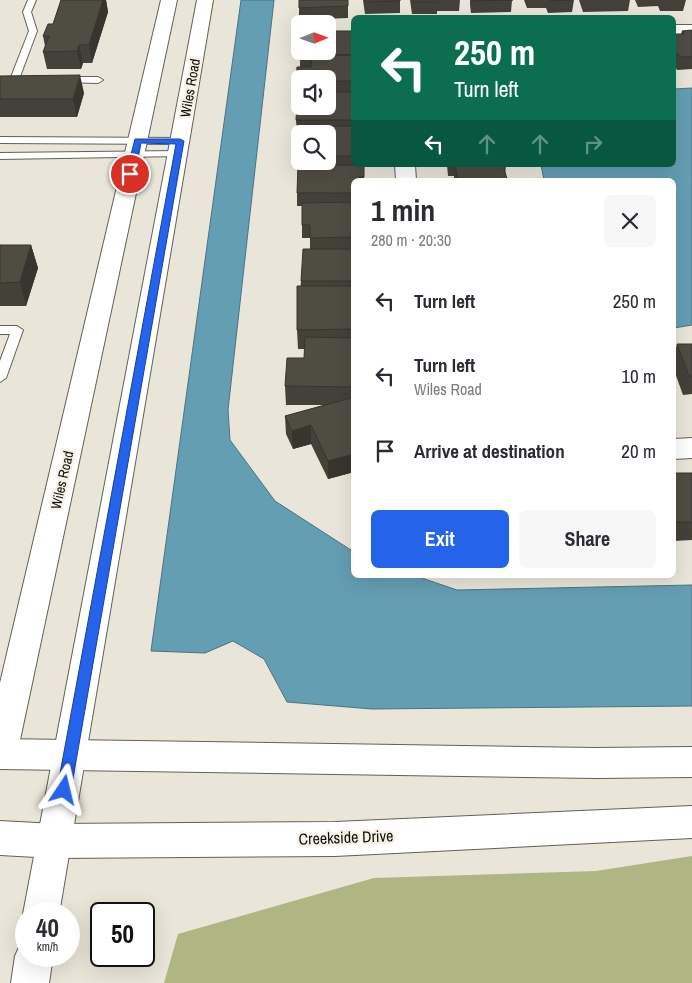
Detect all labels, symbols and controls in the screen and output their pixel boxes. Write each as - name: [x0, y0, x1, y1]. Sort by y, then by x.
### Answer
- north arrow: [291, 15, 336, 60]
- map controls: [291, 15, 336, 170]
- text: 250 m: [454, 29, 535, 76]
- icon: left: [371, 35, 436, 100]
- street label: Wiles Road: [176, 57, 204, 119]
- button: sound: [291, 70, 336, 115]
- text: Turn left: [454, 74, 519, 104]
- button: search: [291, 125, 336, 170]
- icon: left: [420, 130, 448, 158]
- icon: ahead: [473, 130, 501, 158]
- icon: ahead: [526, 130, 554, 158]
- icon: right: [579, 130, 607, 158]
- pin: [109, 153, 151, 195]
- icon: arrive: [116, 160, 144, 188]
- text: 1 min: [371, 190, 435, 230]
- button: close: [604, 195, 656, 247]
- text: 280 m · 20:30: [371, 229, 451, 251]
- icon: left: [371, 287, 399, 315]
- text: Turn left: [414, 288, 475, 314]
- text: 250 m: [613, 288, 656, 314]
- text: Turn left: [414, 352, 475, 378]
- icon: left: [371, 362, 399, 390]
- text: 10 m: [621, 363, 656, 389]
- text: Wiles Road: [414, 378, 482, 400]
- icon: arrive: [371, 437, 399, 465]
- text: Arrive at destination: [414, 438, 565, 464]
- text: 20 m: [621, 438, 656, 464]
- street label: Wiles Road: [47, 449, 77, 511]
- button: Exit: [371, 510, 509, 568]
- button: Share: [519, 510, 656, 568]
- position arrow: [37, 763, 89, 815]
- street label: Creekside Drive: [298, 824, 394, 850]
- speed limit sign: 50: [90, 902, 155, 967]
- text: 40: [36, 911, 59, 945]
- text: km/h: [37, 939, 58, 955]

